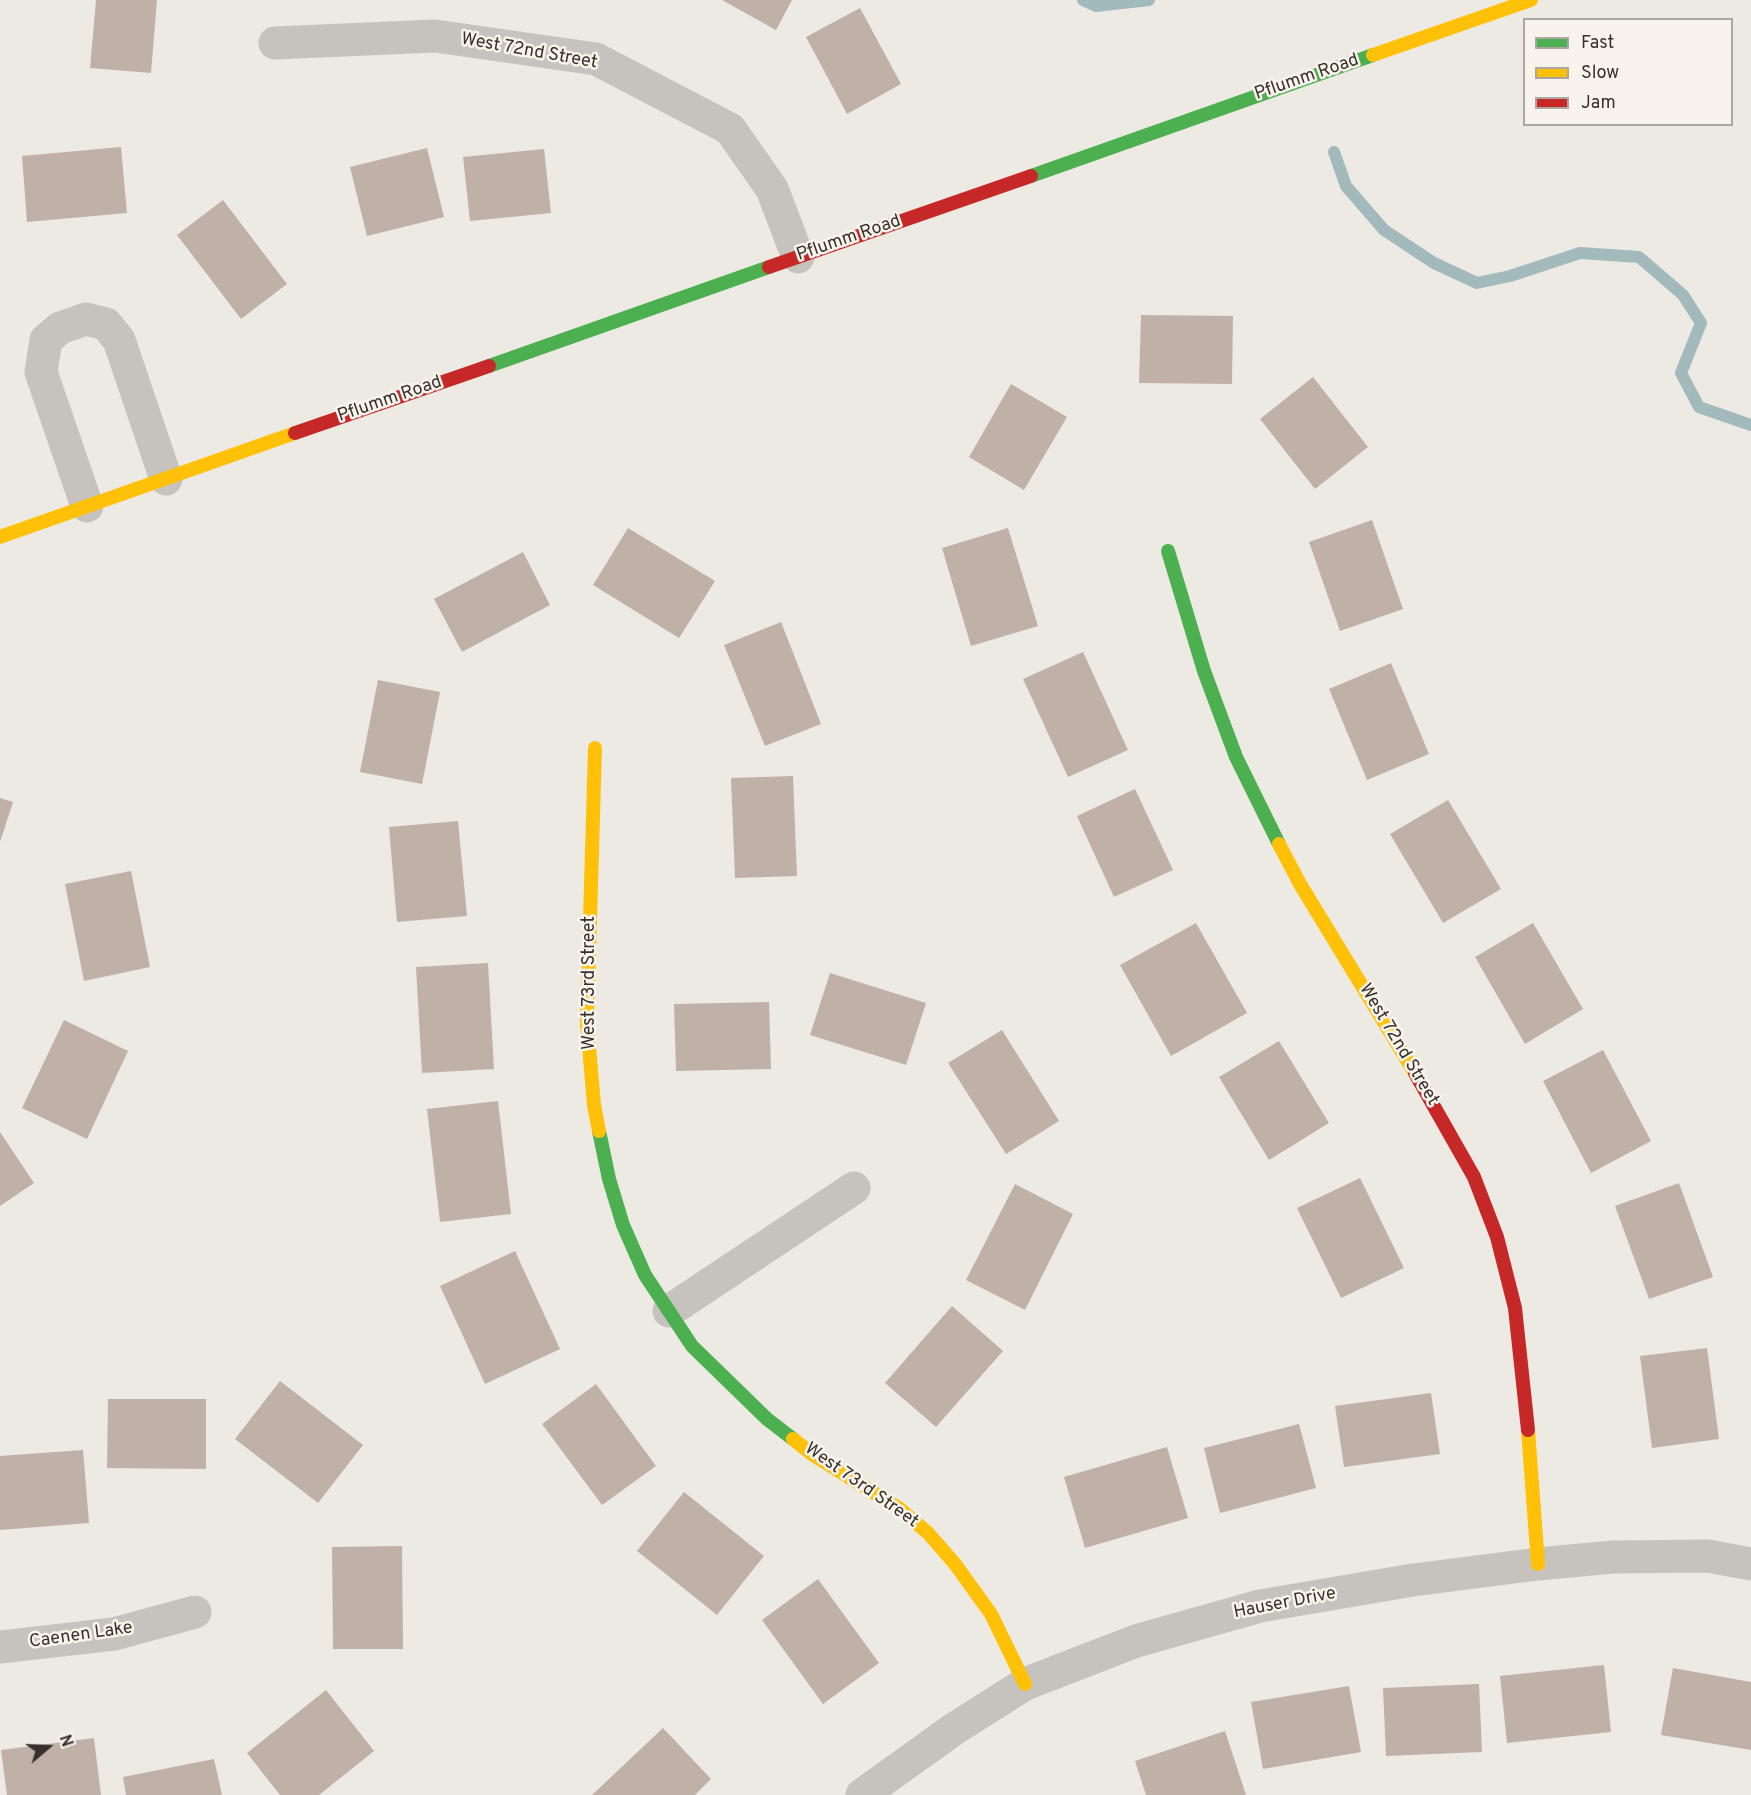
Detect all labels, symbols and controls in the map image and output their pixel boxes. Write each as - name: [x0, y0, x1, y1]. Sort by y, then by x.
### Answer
- legend: [1523, 18, 1733, 126]
- street label: West 72nd Street: [459, 29, 599, 75]
- text: Fast: [1581, 32, 1614, 55]
- street label: Pflumm Road: [1252, 50, 1362, 106]
- text: Slow: [1581, 62, 1619, 85]
- text: Jam: [1581, 92, 1616, 115]
- street label: Pflumm Road: [794, 211, 904, 267]
- street label: Pflumm Road: [335, 372, 445, 428]
- street label: West 73rd Street: [579, 916, 601, 1050]
- street label: West 72nd Street: [1353, 980, 1443, 1110]
- street label: West 73rd Street: [800, 1439, 922, 1533]
- street label: Hauser Drive: [1232, 1584, 1338, 1624]
- street label: Caenen Lake: [28, 1618, 134, 1654]
- north arrow: [18, 1717, 78, 1777]
- text: N: [54, 1732, 76, 1750]

